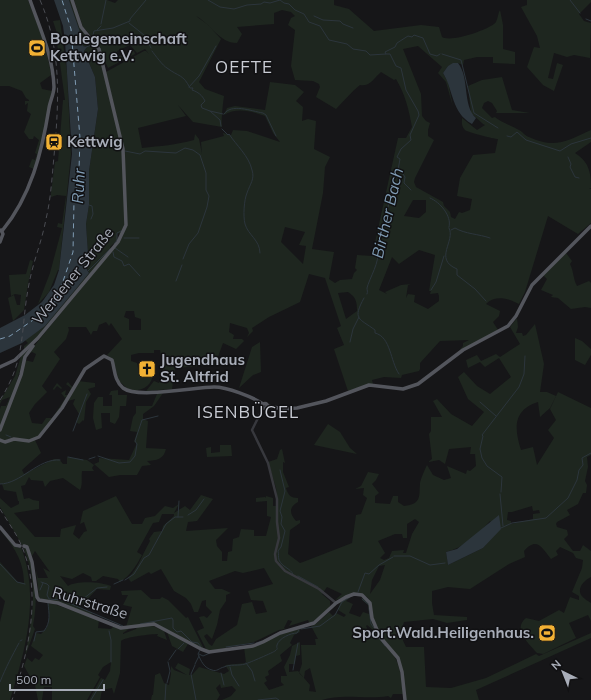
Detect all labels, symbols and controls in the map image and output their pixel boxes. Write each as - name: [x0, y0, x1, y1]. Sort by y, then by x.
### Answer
- place label: Boulegemeinschaft Kettwig e.V.: [50, 29, 187, 65]
- sports icon: Boulegemeinschaft Kettwig e.V.: [27, 38, 47, 58]
- district label: OEFTE: [215, 56, 273, 77]
- station icon: Kettwig: [44, 132, 64, 152]
- place label: Kettwig: [67, 132, 123, 151]
- water label: Birther Bach: [367, 166, 407, 260]
- water label: Ruhr: [67, 167, 89, 204]
- street label: Werdener Straße: [28, 223, 118, 328]
- place label: Jugendhaus St. Altfrid: [160, 350, 245, 386]
- church icon: Jugendhaus St. Altfrid: [137, 359, 157, 379]
- district label: ISENBÜGEL: [197, 401, 299, 422]
- street label: Ruhrstraße: [50, 582, 130, 623]
- place label: Sport.Wald.Heiligenhaus.: [352, 623, 534, 642]
- sports icon: Sport.Wald.Heiligenhaus.: [537, 623, 557, 643]
- north arrow: [543, 652, 583, 692]
- text: N: [548, 657, 564, 673]
- scale bar: [10, 666, 104, 692]
- text: 500 m: [16, 672, 51, 687]

